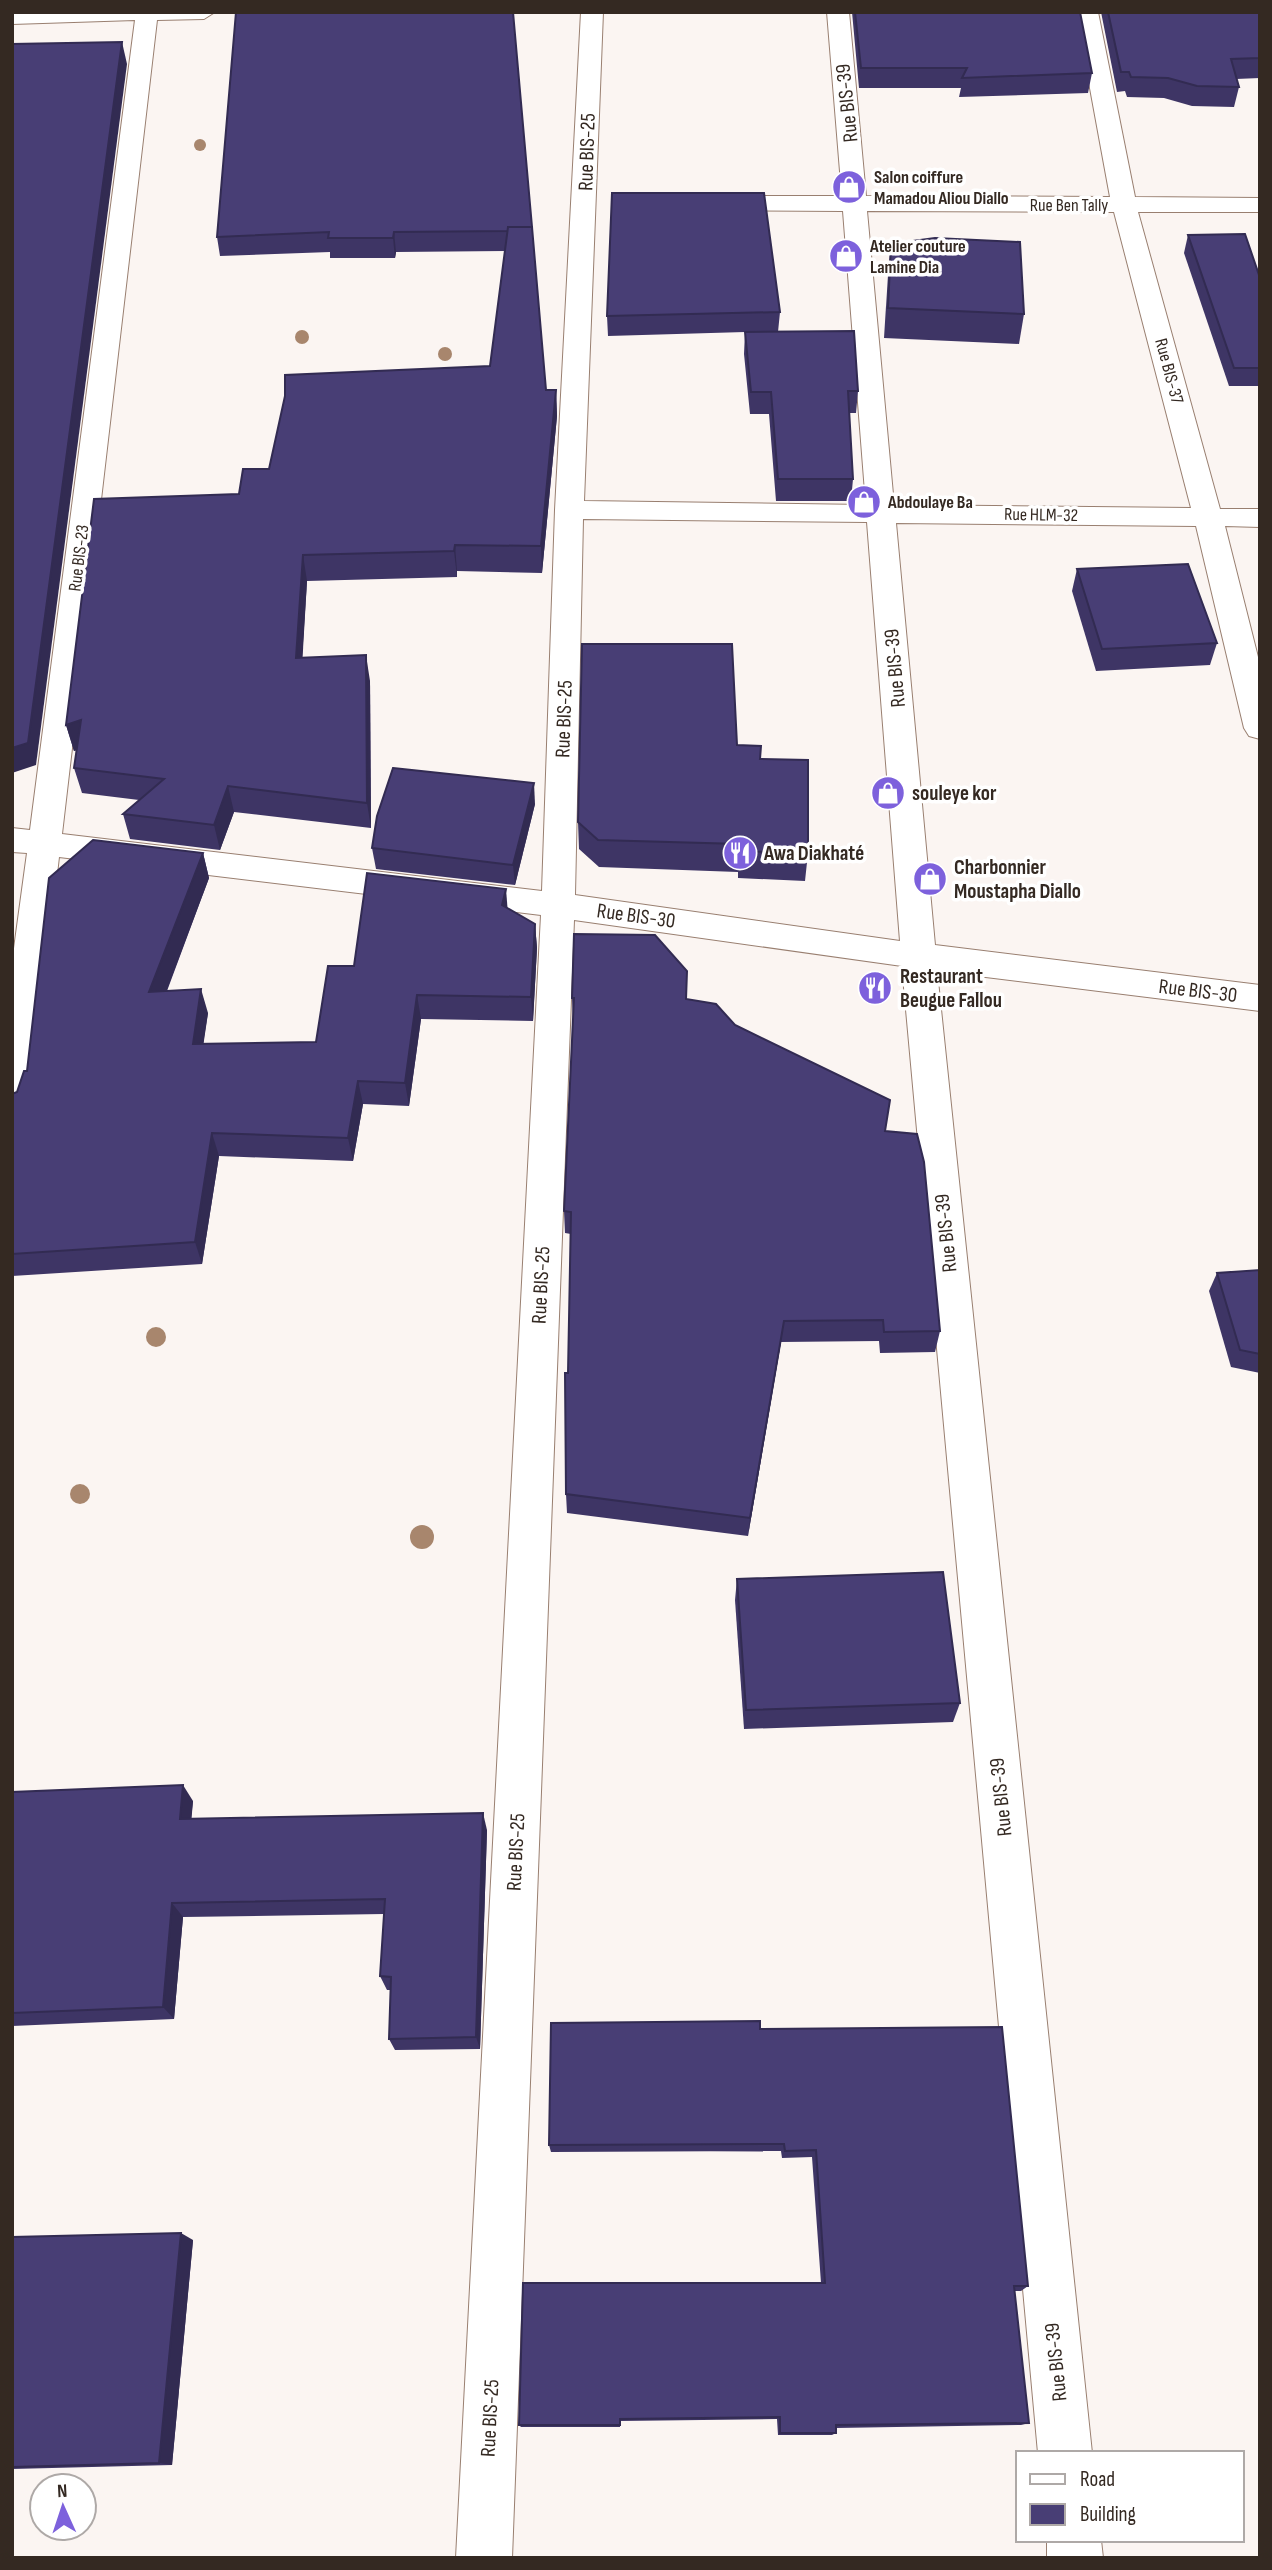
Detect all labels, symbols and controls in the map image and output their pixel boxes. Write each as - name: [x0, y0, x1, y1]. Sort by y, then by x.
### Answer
- street label: Rue BIS-39: [830, 62, 864, 144]
- street label: Rue BIS-25: [573, 113, 601, 191]
- place label: Salon coiffure Mamadou Aliou Diallo: [874, 167, 1009, 209]
- shop icon: Salon coiffure Mamadou Aliou Diallo: [830, 168, 868, 206]
- street label: Rue Ben Tally: [1030, 195, 1108, 216]
- place label: Atelier couture Lamine Dia: [869, 236, 966, 278]
- shop icon: Atelier couture Lamine Dia: [827, 237, 865, 275]
- street label: Rue BIS-37: [1150, 336, 1188, 407]
- shop icon: Abdoulaye Ba: [845, 483, 883, 521]
- place label: Abdoulaye Ba: [887, 492, 973, 513]
- street label: Rue HLM-32: [1004, 504, 1078, 526]
- street label: Rue BIS-23: [64, 523, 94, 593]
- street label: Rue BIS-39: [879, 628, 911, 708]
- street label: Rue BIS-25: [550, 680, 578, 758]
- shop icon: souleye kor: [869, 774, 907, 812]
- place label: souleye kor: [912, 781, 997, 806]
- restaurant icon: Awa Diakhaté: [721, 834, 759, 872]
- place label: Awa Diakhaté: [763, 841, 864, 866]
- place label: Charbonnier Moustapha Diallo: [954, 855, 1081, 904]
- shop icon: Charbonnier Moustapha Diallo: [911, 860, 949, 898]
- street label: Rue BIS-30: [595, 898, 677, 934]
- place label: Restaurant Beugue Fallou: [900, 964, 1002, 1013]
- restaurant icon: Restaurant Beugue Fallou: [856, 969, 894, 1007]
- street label: Rue BIS-30: [1157, 974, 1239, 1008]
- street label: Rue BIS-39: [929, 1192, 963, 1274]
- street label: Rue BIS-25: [526, 1245, 556, 1325]
- street label: Rue BIS-39: [984, 1756, 1018, 1838]
- street label: Rue BIS-25: [501, 1812, 531, 1892]
- street label: Rue BIS-39: [1039, 2321, 1073, 2403]
- street label: Rue BIS-25: [475, 2378, 505, 2458]
- legend: [1016, 2451, 1244, 2542]
- text: Road: [1080, 2467, 1115, 2492]
- north arrow: [28, 2472, 98, 2542]
- text: N: [57, 2480, 68, 2503]
- text: Building: [1080, 2502, 1136, 2527]

